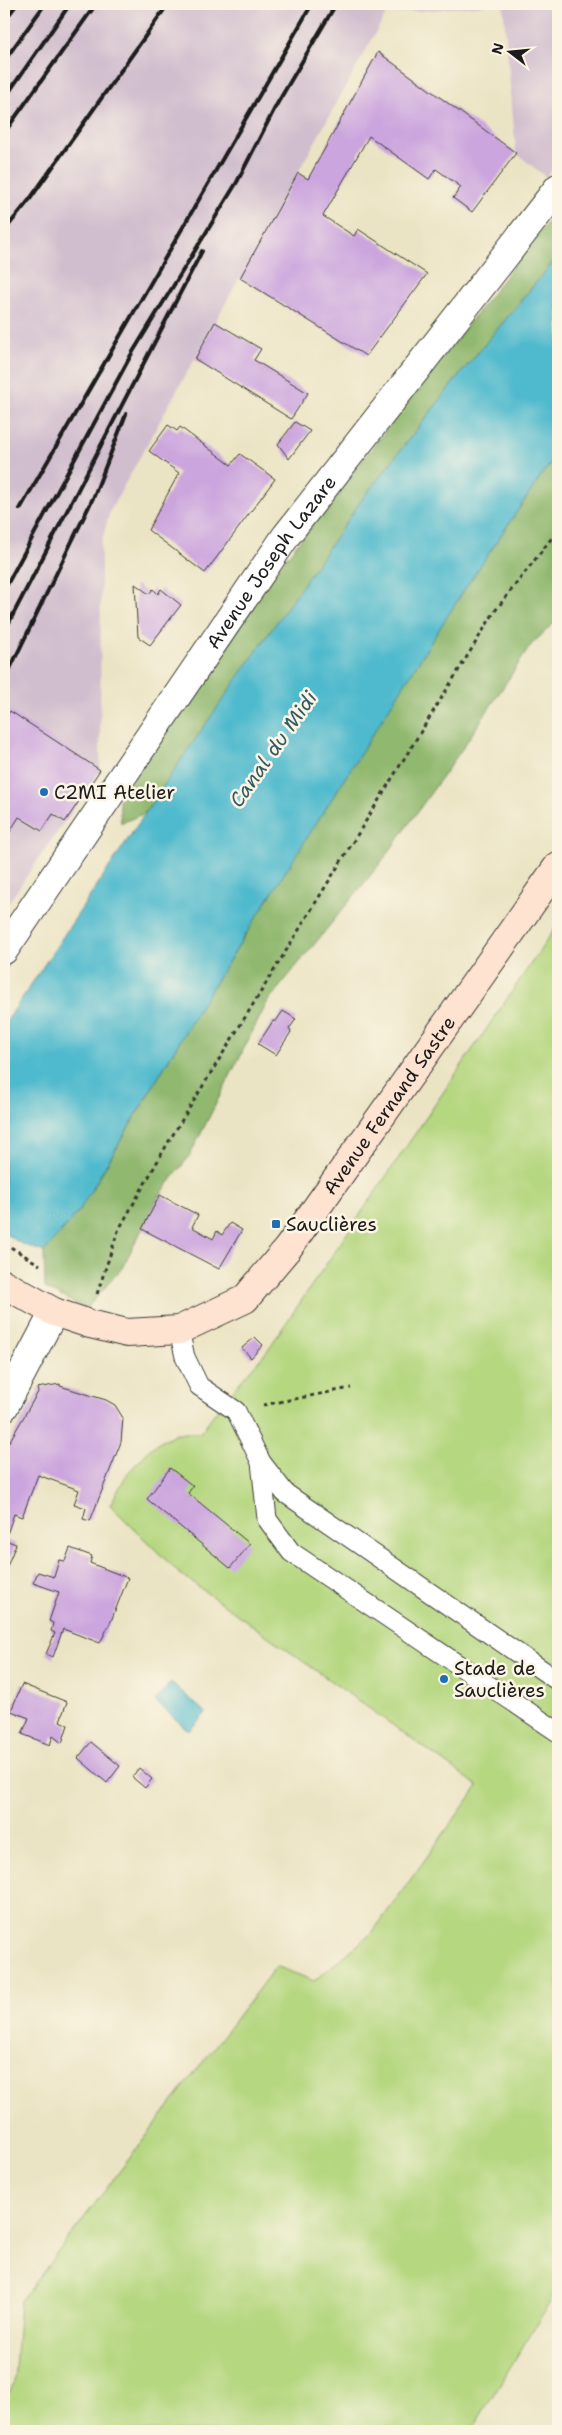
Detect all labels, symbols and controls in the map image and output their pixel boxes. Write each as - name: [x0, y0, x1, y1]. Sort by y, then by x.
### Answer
- north arrow: [484, 28, 534, 78]
- text: N: [487, 41, 508, 56]
- street label: Avenue Joseph Lazare: [200, 470, 341, 654]
- water label: Canal du Midi: [223, 686, 323, 812]
- place label: C2MI Atelier: [54, 780, 175, 805]
- marker: C2MI Atelier: [38, 786, 50, 798]
- street label: Avenue Fernand Sastre: [317, 1011, 461, 1200]
- place label: Sauclières: [286, 1212, 377, 1237]
- marker: Sauclières: [270, 1218, 282, 1230]
- place label: Stade de Sauclières: [454, 1656, 545, 1703]
- marker: Stade de Sauclières: [438, 1673, 450, 1685]

